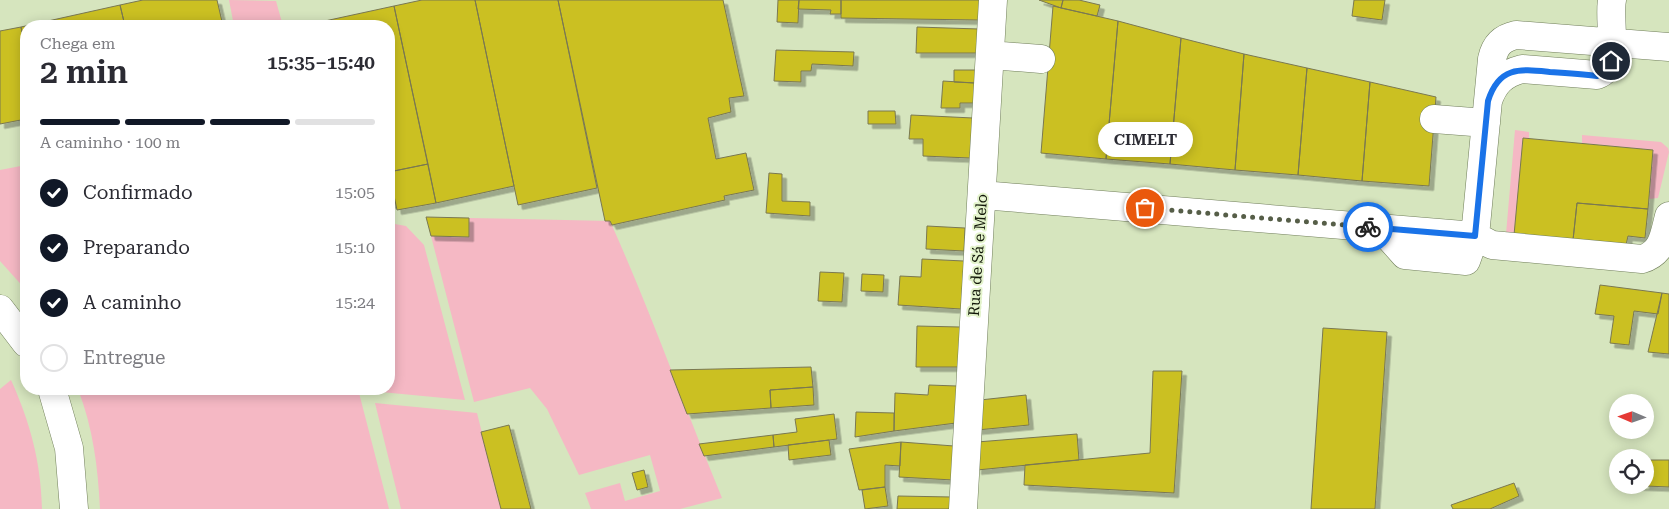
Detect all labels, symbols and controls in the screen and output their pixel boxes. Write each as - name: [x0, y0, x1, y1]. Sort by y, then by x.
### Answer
- text: Chega em: [40, 34, 115, 53]
- pin: [1590, 40, 1632, 82]
- icon: home: [1597, 47, 1625, 75]
- text: 15:35–15:40: [267, 51, 375, 74]
- text: 2 min: [40, 53, 128, 91]
- callout: CIMELT: [1098, 123, 1192, 158]
- text: CIMELT: [1114, 130, 1177, 149]
- text: A caminho · 100 m: [40, 133, 180, 152]
- icon: check: [40, 179, 68, 207]
- text: Confirmado: [83, 181, 193, 204]
- text: 15:05: [335, 183, 375, 202]
- pin: [1124, 187, 1166, 229]
- street label: Rua de Sá e Melo: [965, 193, 991, 317]
- icon: bag: [1131, 194, 1159, 222]
- courier: [1343, 202, 1393, 252]
- icon: bike: [1354, 213, 1382, 241]
- icon: check: [40, 234, 68, 262]
- text: Preparando: [83, 236, 190, 259]
- text: 15:10: [335, 238, 375, 257]
- icon: check: [40, 289, 68, 317]
- text: A caminho: [83, 291, 181, 314]
- text: 15:24: [335, 293, 375, 312]
- text: Entregue: [83, 346, 166, 369]
- north arrow: [1609, 394, 1654, 439]
- map controls: [1609, 394, 1654, 494]
- button: locate: [1609, 449, 1654, 494]

